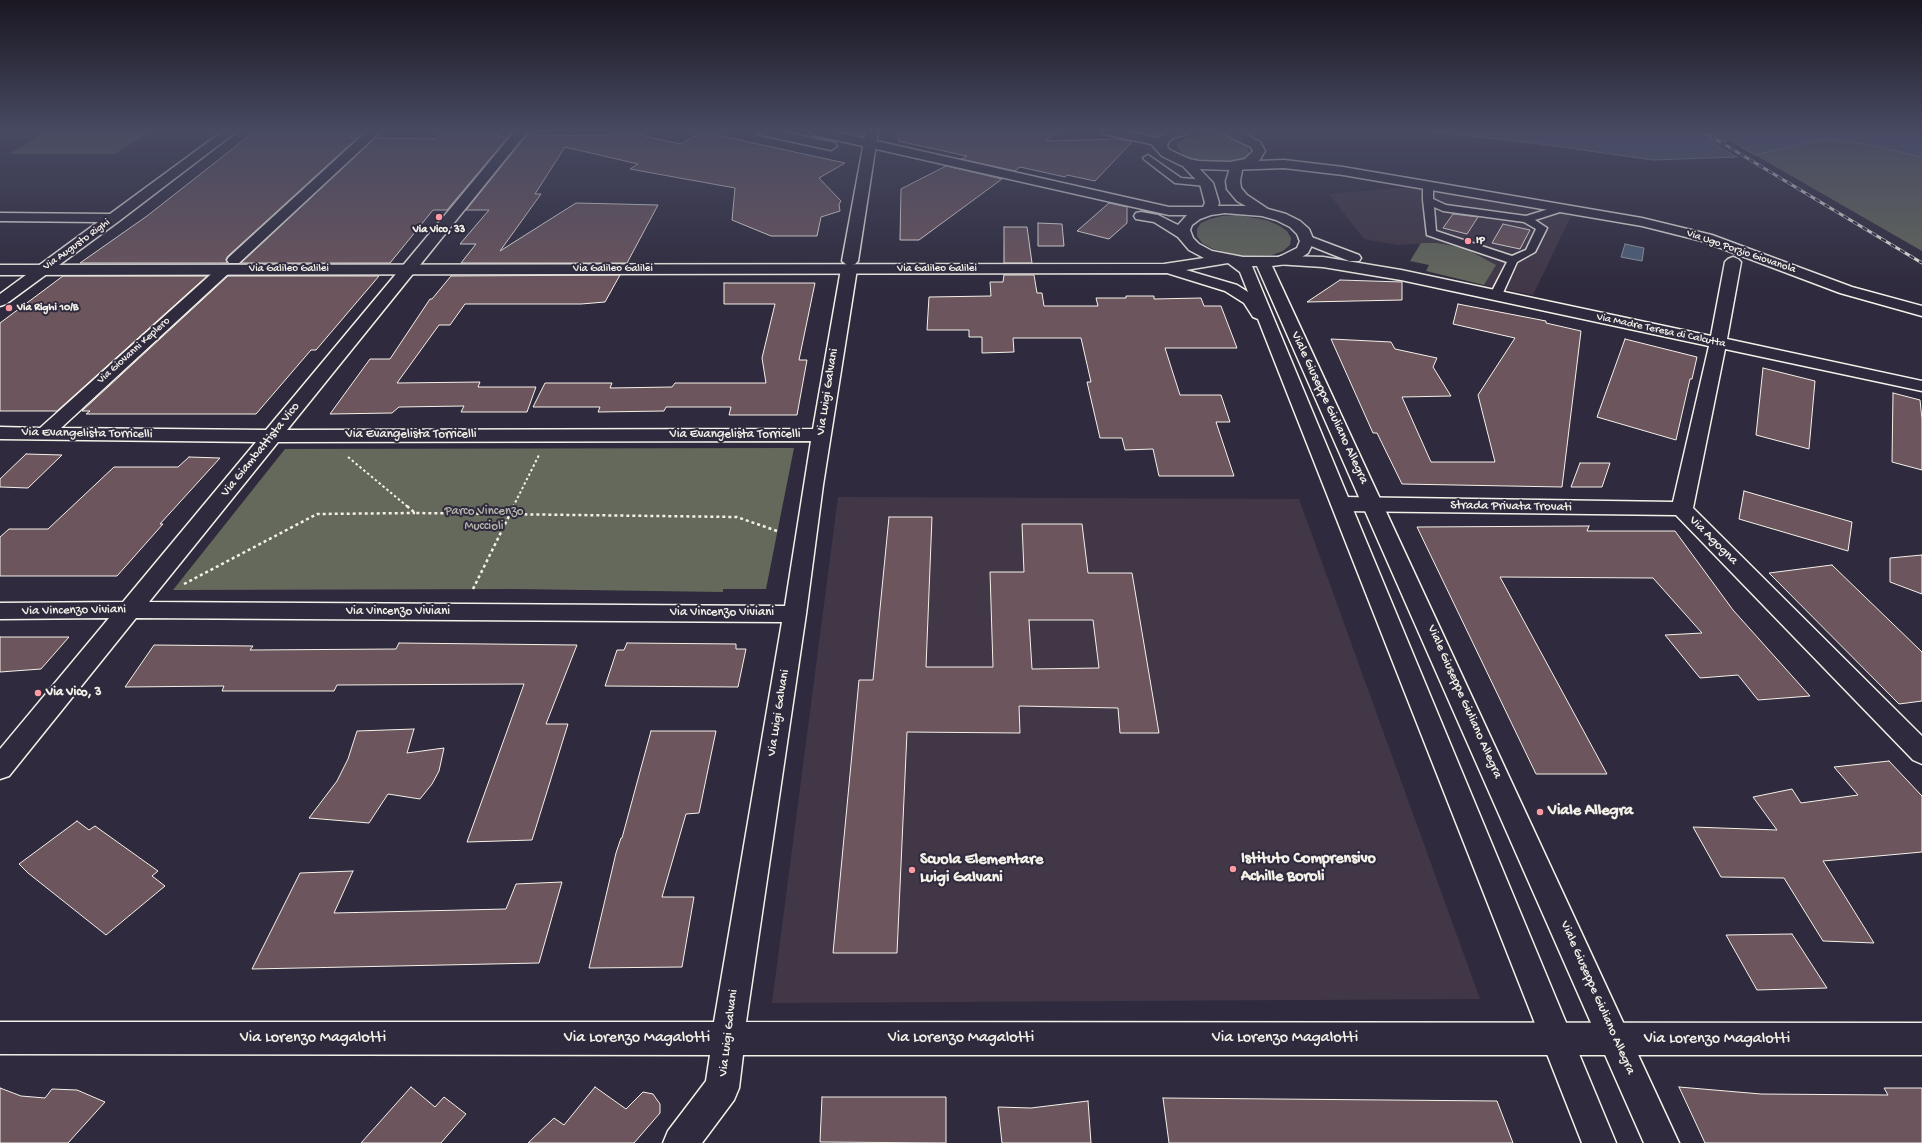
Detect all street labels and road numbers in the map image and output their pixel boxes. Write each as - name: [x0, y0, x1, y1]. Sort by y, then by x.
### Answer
- street label: Via Augusto Righi: [41, 216, 113, 274]
- street label: Via Ugo Porzio Giovanola: [1685, 227, 1797, 277]
- street label: Via Galileo Galilei: [249, 262, 329, 276]
- street label: Via Galileo Galilei: [573, 262, 653, 276]
- street label: Via Galileo Galilei: [897, 262, 977, 276]
- street label: Via Madre Teresa di Calcutta: [1595, 311, 1727, 351]
- street label: Via Giovanni Keplero: [95, 315, 173, 387]
- street label: Viale Giuseppe Giuliano Allegra: [1287, 329, 1371, 487]
- street label: Via Luigi Galvani: [813, 348, 843, 436]
- street label: Via Giambattista Vico: [218, 400, 304, 500]
- street label: Via Evangelista Torricelli: [21, 425, 153, 443]
- street label: Via Evangelista Torricelli: [345, 427, 477, 443]
- street label: Via Evangelista Torricelli: [669, 427, 801, 443]
- street label: Strada Privata Trovati: [1450, 498, 1572, 516]
- street label: Via Agogna: [1685, 513, 1741, 569]
- street label: Via Vincenzo Viviani: [22, 602, 126, 620]
- street label: Via Vincenzo Viviani: [346, 604, 450, 620]
- street label: Via Vincenzo Viviani: [670, 605, 774, 621]
- street label: Viale Giuseppe Giuliano Allegra: [1423, 623, 1505, 781]
- street label: Via Luigi Galvani: [764, 669, 794, 757]
- street label: Viale Giuseppe Giuliano Allegra: [1556, 919, 1638, 1077]
- street label: Via Luigi Galvani: [716, 989, 742, 1077]
- street label: Via Lorenzo Magalotti: [240, 1029, 386, 1049]
- street label: Via Lorenzo Magalotti: [564, 1029, 710, 1049]
- street label: Via Lorenzo Magalotti: [888, 1029, 1034, 1049]
- street label: Via Lorenzo Magalotti: [1212, 1029, 1358, 1049]
- street label: Via Lorenzo Magalotti: [1644, 1030, 1790, 1050]

